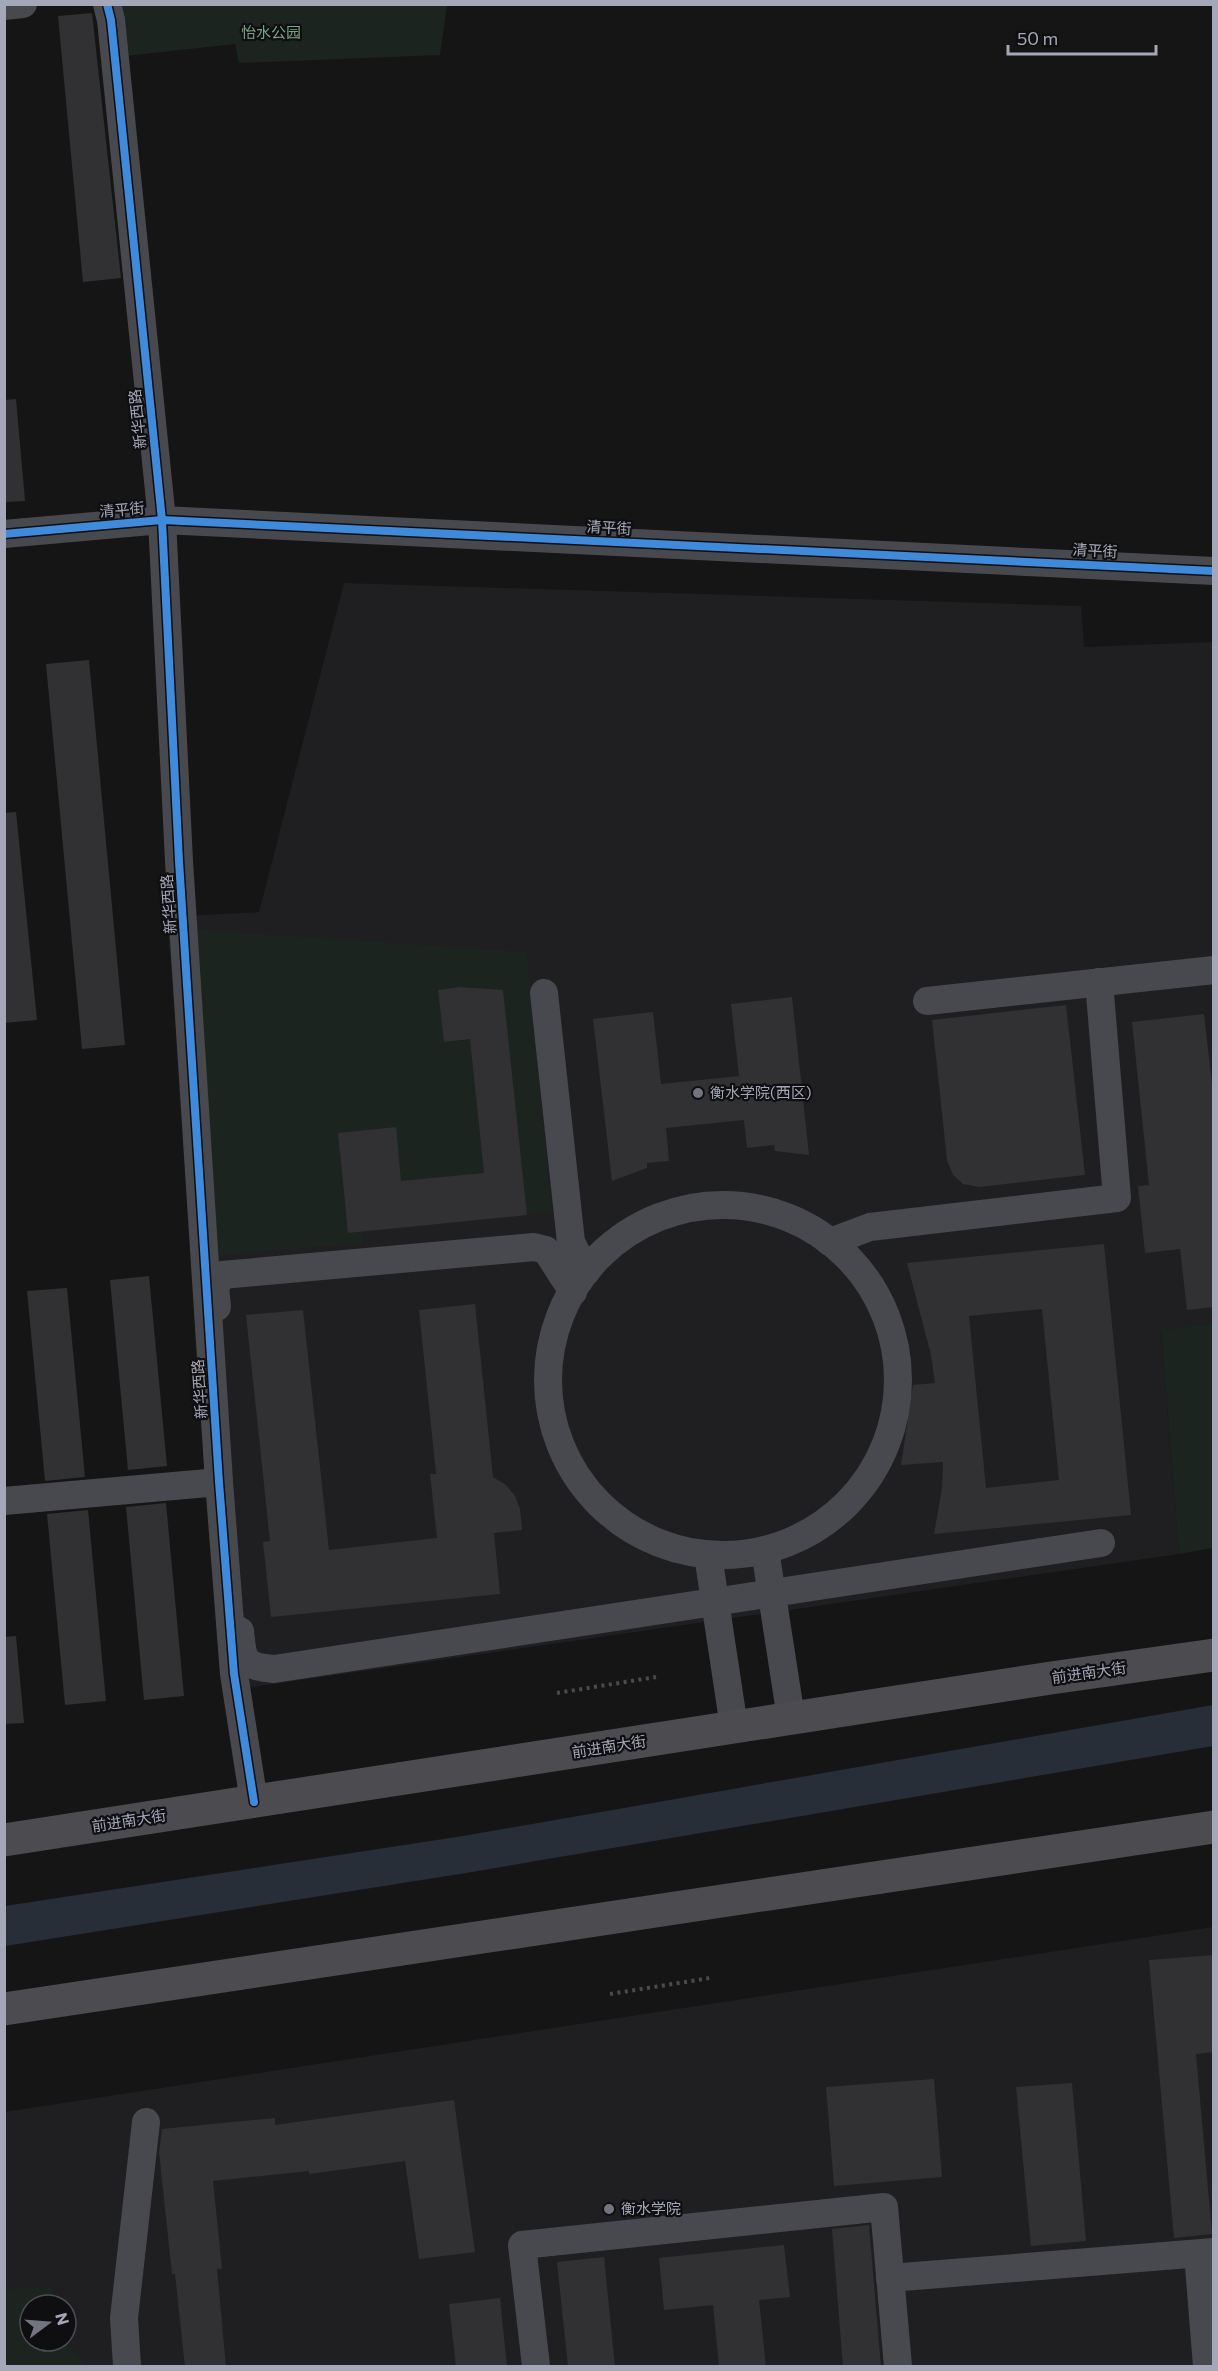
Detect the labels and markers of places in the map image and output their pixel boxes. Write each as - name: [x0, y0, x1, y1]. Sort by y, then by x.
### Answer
- place label: 衡水学院(西区): [710, 1083, 812, 1101]
- marker: 衡水学院(西区): [691, 1086, 705, 1100]
- place label: 衡水学院: [621, 2199, 681, 2217]
- marker: 衡水学院: [602, 2202, 616, 2216]

